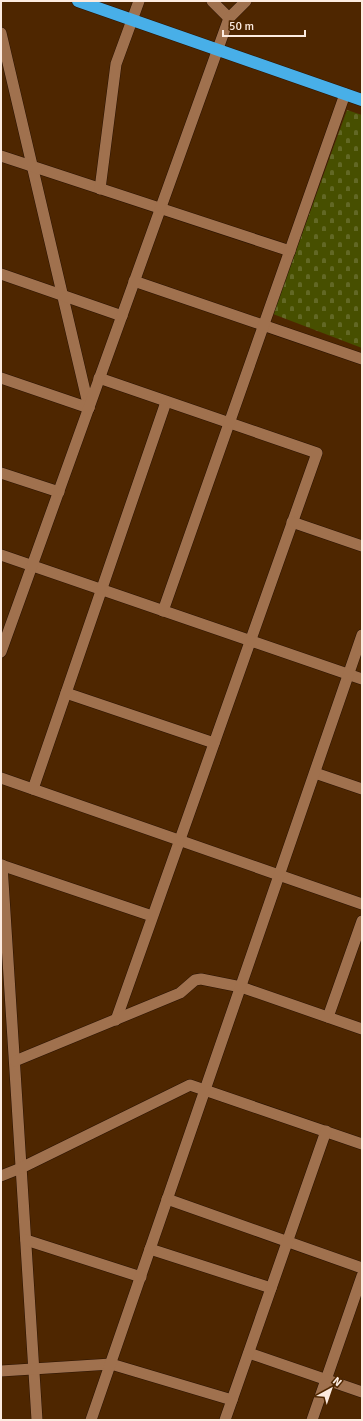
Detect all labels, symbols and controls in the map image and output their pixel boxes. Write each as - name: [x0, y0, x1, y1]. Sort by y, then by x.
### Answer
- scale bar: [223, 12, 305, 38]
- text: 50 m: [229, 19, 254, 34]
- north arrow: [311, 1369, 351, 1409]
- text: N: [330, 1374, 344, 1389]

